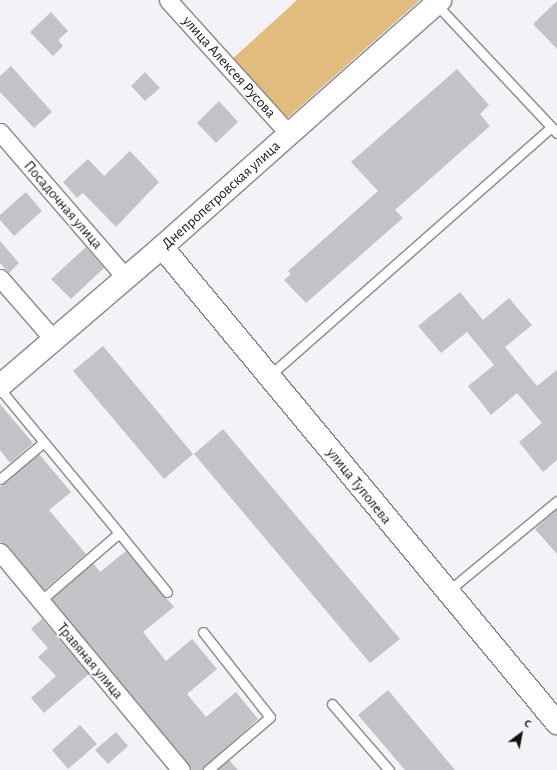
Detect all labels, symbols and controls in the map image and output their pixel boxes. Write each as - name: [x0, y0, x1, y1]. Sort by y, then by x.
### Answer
- street label: улица Алексея Русова: [178, 12, 280, 122]
- street label: Днепропетровская улица: [158, 137, 284, 253]
- street label: Посадочная улица: [20, 157, 106, 253]
- street label: улица Туполева: [323, 444, 395, 528]
- street label: Травяная улица: [53, 619, 127, 703]
- north arrow: [501, 714, 541, 754]
- text: С: [522, 717, 533, 730]

